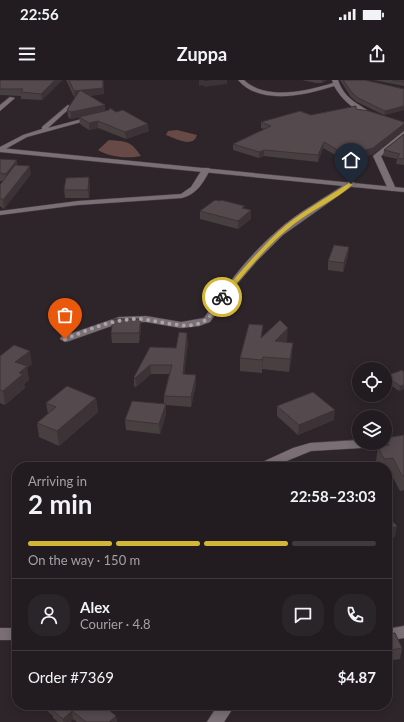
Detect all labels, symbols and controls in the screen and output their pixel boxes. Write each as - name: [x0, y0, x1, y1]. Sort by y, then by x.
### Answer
- text: 22:56: [20, 5, 59, 23]
- icon: menu: [16, 43, 38, 65]
- text: Zuppa: [177, 43, 227, 65]
- icon: share: [366, 43, 388, 65]
- pin: [334, 143, 368, 184]
- icon: home: [340, 149, 362, 171]
- courier: [202, 277, 242, 317]
- icon: bike: [211, 286, 233, 308]
- pin: [48, 298, 82, 339]
- icon: bag: [54, 304, 76, 326]
- map controls: [352, 362, 392, 450]
- button: locate: [352, 362, 392, 402]
- button: layers: [352, 410, 392, 450]
- text: Arriving in: [28, 473, 87, 489]
- text: 22:58–23:03: [290, 487, 376, 505]
- text: 2 min: [28, 488, 92, 520]
- text: On the way · 150 m: [28, 552, 140, 568]
- button: person: [28, 594, 70, 636]
- button: chat: [282, 594, 324, 636]
- button: phone: [334, 594, 376, 636]
- text: Alex: [80, 598, 110, 616]
- text: Courier · 4.8: [80, 616, 151, 632]
- text: Order #7369: [28, 668, 114, 686]
- text: $4.87: [338, 668, 376, 686]

